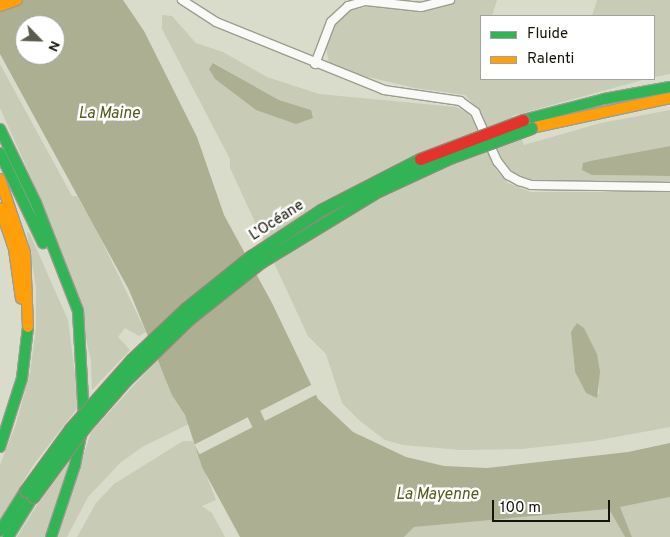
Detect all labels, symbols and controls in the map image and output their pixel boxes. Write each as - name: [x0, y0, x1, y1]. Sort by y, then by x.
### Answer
- north arrow: [15, 15, 65, 65]
- legend: [480, 15, 655, 80]
- text: Fluide: [527, 25, 568, 44]
- text: N: [43, 38, 63, 54]
- text: Ralenti: [527, 50, 574, 69]
- water label: La Maine: [78, 104, 140, 124]
- street label: L’Océane: [246, 197, 308, 245]
- water label: La Mayenne: [396, 485, 478, 505]
- scale bar: [495, 490, 612, 522]
- text: 100 m: [500, 499, 541, 518]

